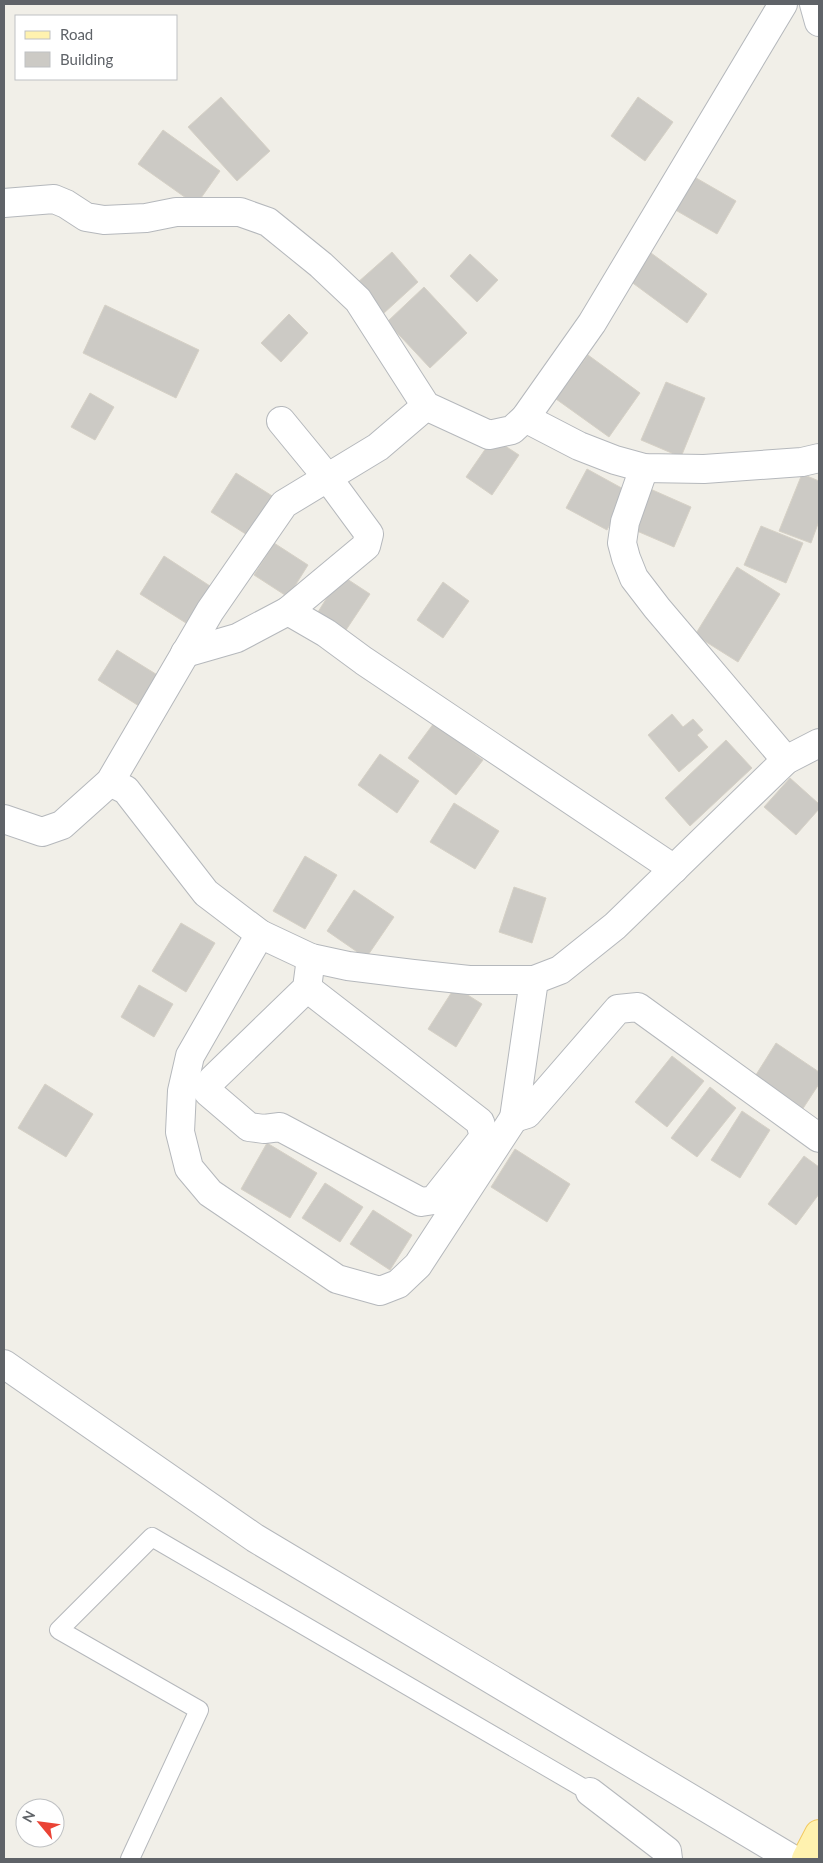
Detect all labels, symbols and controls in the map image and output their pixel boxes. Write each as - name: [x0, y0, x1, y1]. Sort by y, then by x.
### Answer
- legend: [15, 15, 178, 80]
- text: Road: [60, 25, 93, 43]
- text: Building: [60, 50, 113, 68]
- north arrow: [15, 1798, 65, 1848]
- text: N: [18, 1808, 38, 1825]

